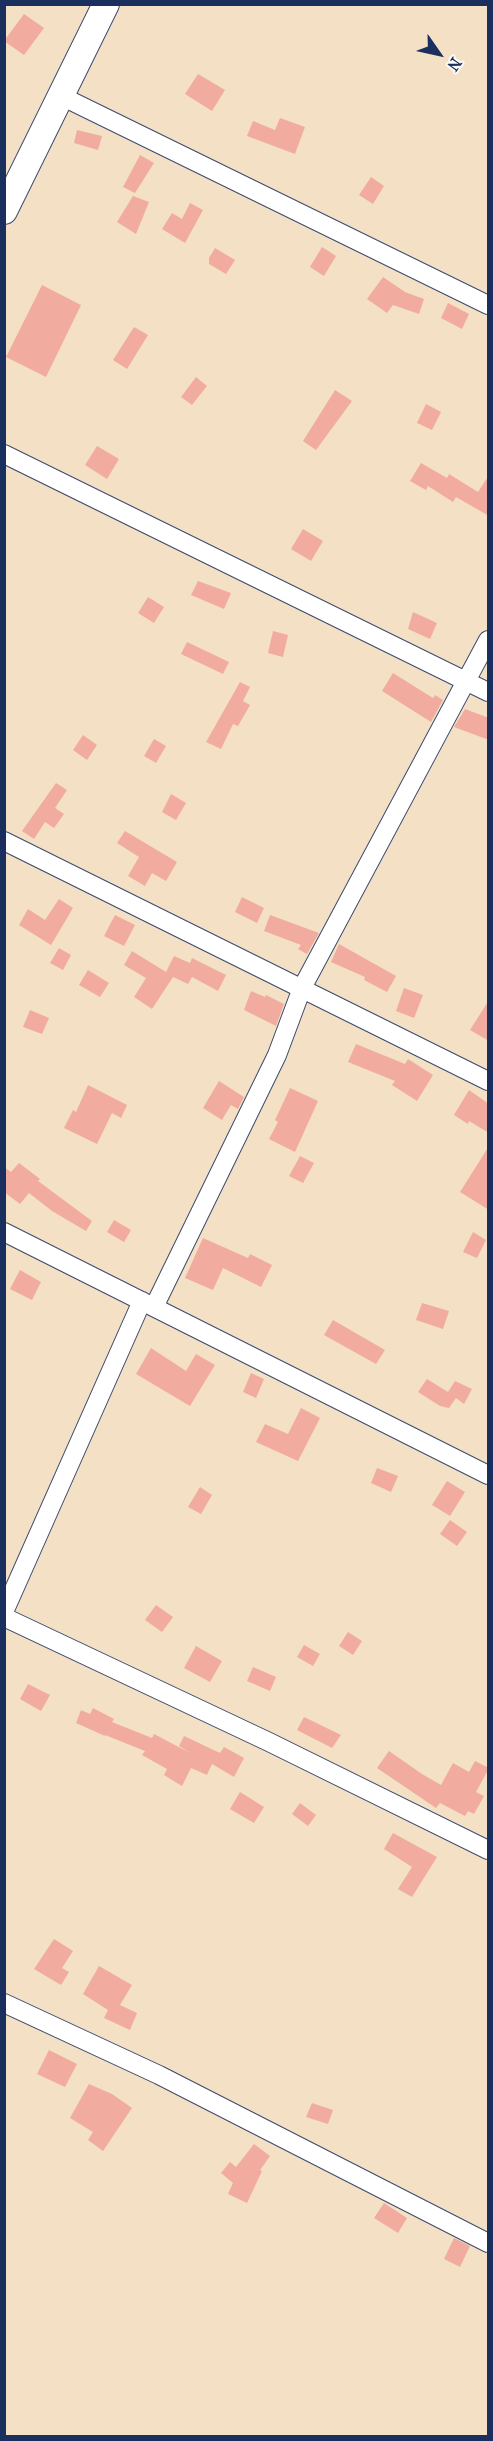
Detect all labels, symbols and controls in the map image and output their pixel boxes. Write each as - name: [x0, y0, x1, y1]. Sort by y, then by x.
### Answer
- north arrow: [409, 24, 469, 84]
- text: N: [443, 54, 466, 75]

